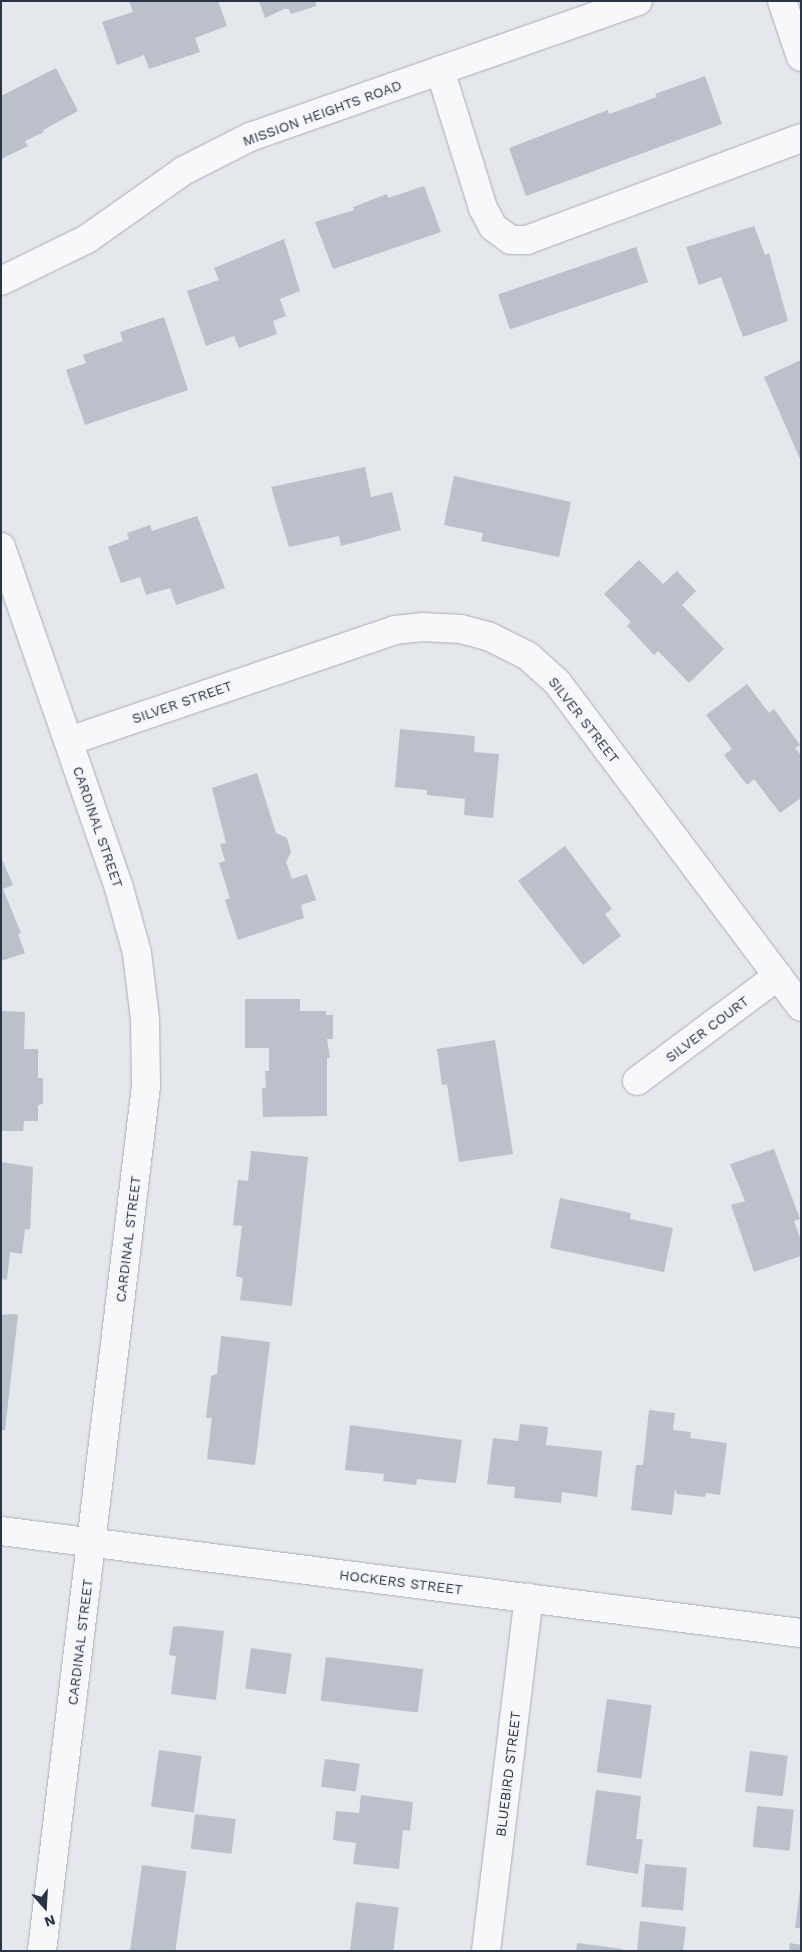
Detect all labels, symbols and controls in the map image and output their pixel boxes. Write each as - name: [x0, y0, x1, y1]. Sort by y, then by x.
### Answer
- street label: MISSION HEIGHTS ROAD: [240, 76, 404, 150]
- street label: SILVER STREET: [545, 674, 623, 766]
- street label: SILVER STREET: [130, 677, 234, 727]
- street label: CARDINAL STREET: [69, 764, 127, 890]
- street label: SILVER COURT: [662, 992, 752, 1066]
- street label: CARDINAL STREET: [112, 1175, 144, 1303]
- street label: HOCKERS STREET: [338, 1566, 464, 1598]
- street label: CARDINAL STREET: [64, 1578, 96, 1706]
- street label: BLUEBIRD STREET: [492, 1710, 524, 1838]
- north arrow: [20, 1882, 70, 1932]
- text: N: [42, 1912, 57, 1930]

